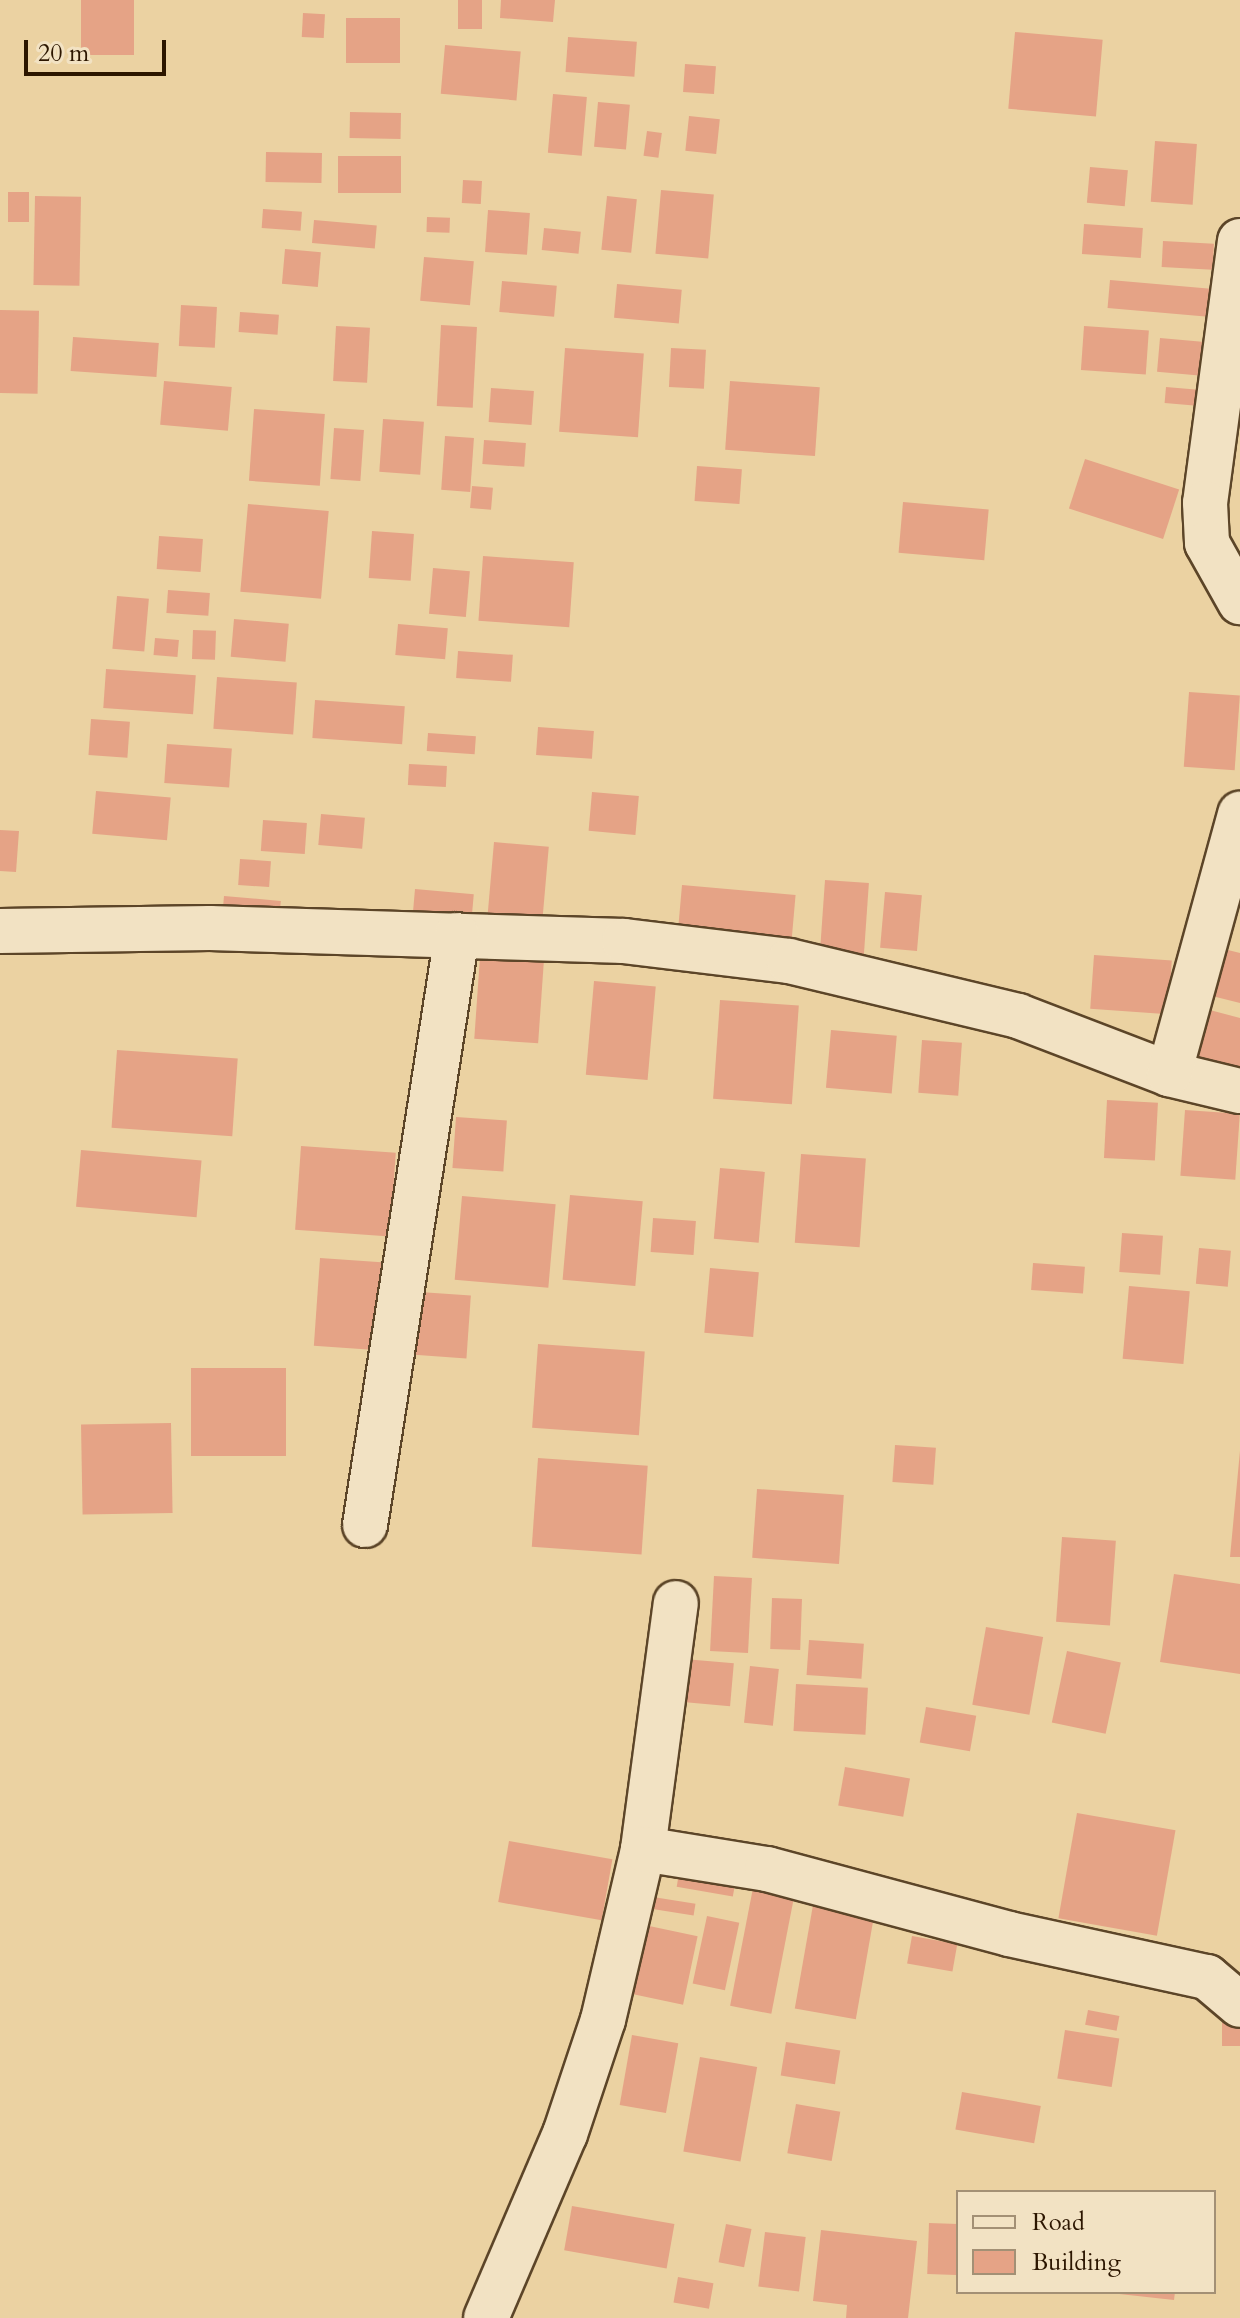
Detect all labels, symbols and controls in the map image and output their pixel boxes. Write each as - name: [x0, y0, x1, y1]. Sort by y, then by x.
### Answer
- scale bar: [28, 24, 170, 74]
- text: 20 m: [38, 37, 89, 70]
- legend: [956, 2190, 1216, 2294]
- text: Road: [1032, 2206, 1085, 2239]
- text: Building: [1032, 2246, 1121, 2279]

